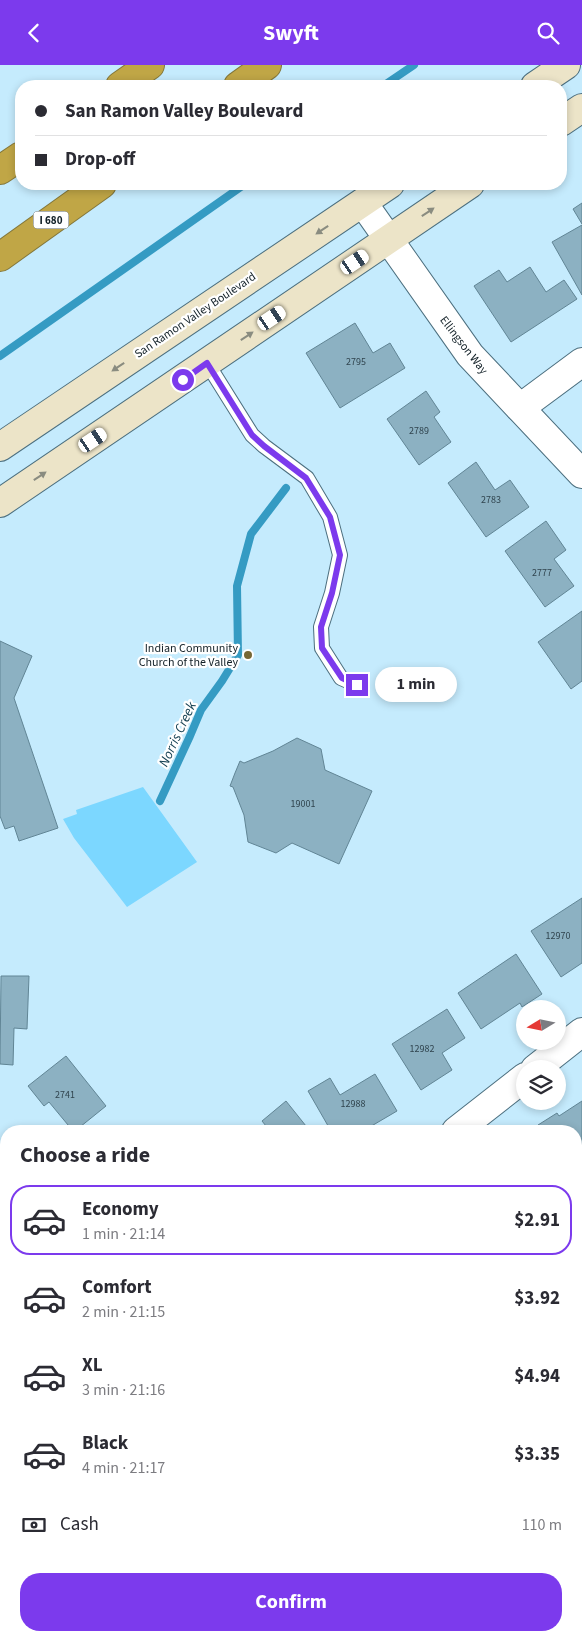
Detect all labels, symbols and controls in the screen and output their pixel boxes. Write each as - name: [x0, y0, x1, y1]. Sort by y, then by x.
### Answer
- text: Swyft: [263, 17, 319, 49]
- icon: back: [20, 19, 48, 47]
- icon: search: [534, 19, 562, 47]
- text: San Ramon Valley Boulevard: [65, 98, 303, 125]
- text: Drop-off: [65, 146, 135, 173]
- one-way arrow: [421, 208, 435, 217]
- road number: I 680: [34, 211, 68, 229]
- one-way arrow: [315, 225, 329, 235]
- car: [338, 247, 371, 277]
- street label: San Ramon Valley Boulevard: [131, 268, 259, 362]
- car: [255, 303, 288, 333]
- street label: Ellingson Way: [436, 313, 492, 378]
- one-way arrow: [240, 331, 254, 341]
- house number: 2795: [346, 355, 366, 369]
- one-way arrow: [111, 363, 124, 372]
- route start: [172, 369, 194, 391]
- house number: 2789: [409, 424, 429, 438]
- car: [76, 425, 109, 455]
- one-way arrow: [34, 471, 47, 481]
- house number: 2783: [481, 493, 501, 507]
- house number: 2777: [532, 566, 552, 580]
- place label: Indian Community Church of the Valley: [139, 640, 238, 671]
- marker: Indian Community Church of the Valley: [242, 649, 254, 661]
- callout: 1 min: [374, 667, 457, 703]
- text: 1 min: [397, 673, 435, 695]
- route end: [346, 674, 368, 696]
- water label: Norris Creek: [154, 698, 202, 770]
- house number: 19001: [291, 797, 315, 811]
- house number: 12970: [546, 929, 570, 943]
- north arrow: [516, 1000, 566, 1050]
- map controls: [516, 1000, 566, 1110]
- house number: 12982: [410, 1042, 434, 1056]
- button: layers: [516, 1060, 566, 1110]
- house number: 2741: [55, 1088, 75, 1102]
- house number: 12988: [341, 1097, 365, 1111]
- text: Choose a ride: [20, 1139, 150, 1171]
- text: Economy: [82, 1196, 159, 1223]
- icon: car: [22, 1198, 67, 1243]
- text: $2.91: [514, 1207, 560, 1234]
- text: 1 min · 21:14: [82, 1223, 165, 1245]
- text: Comfort: [82, 1274, 152, 1301]
- icon: car: [22, 1276, 67, 1321]
- text: $3.92: [514, 1285, 560, 1312]
- text: 2 min · 21:15: [82, 1301, 165, 1323]
- text: XL: [82, 1352, 103, 1379]
- icon: car: [22, 1354, 67, 1399]
- text: $4.94: [514, 1363, 560, 1390]
- text: 3 min · 21:16: [82, 1379, 165, 1401]
- text: Black: [82, 1430, 128, 1457]
- icon: car: [22, 1432, 67, 1477]
- text: $3.35: [514, 1441, 560, 1468]
- text: 4 min · 21:17: [82, 1457, 165, 1479]
- icon: cash: [20, 1511, 48, 1539]
- text: Cash: [60, 1511, 99, 1538]
- text: 110 m: [522, 1514, 562, 1536]
- button: Confirm: [20, 1573, 562, 1631]

